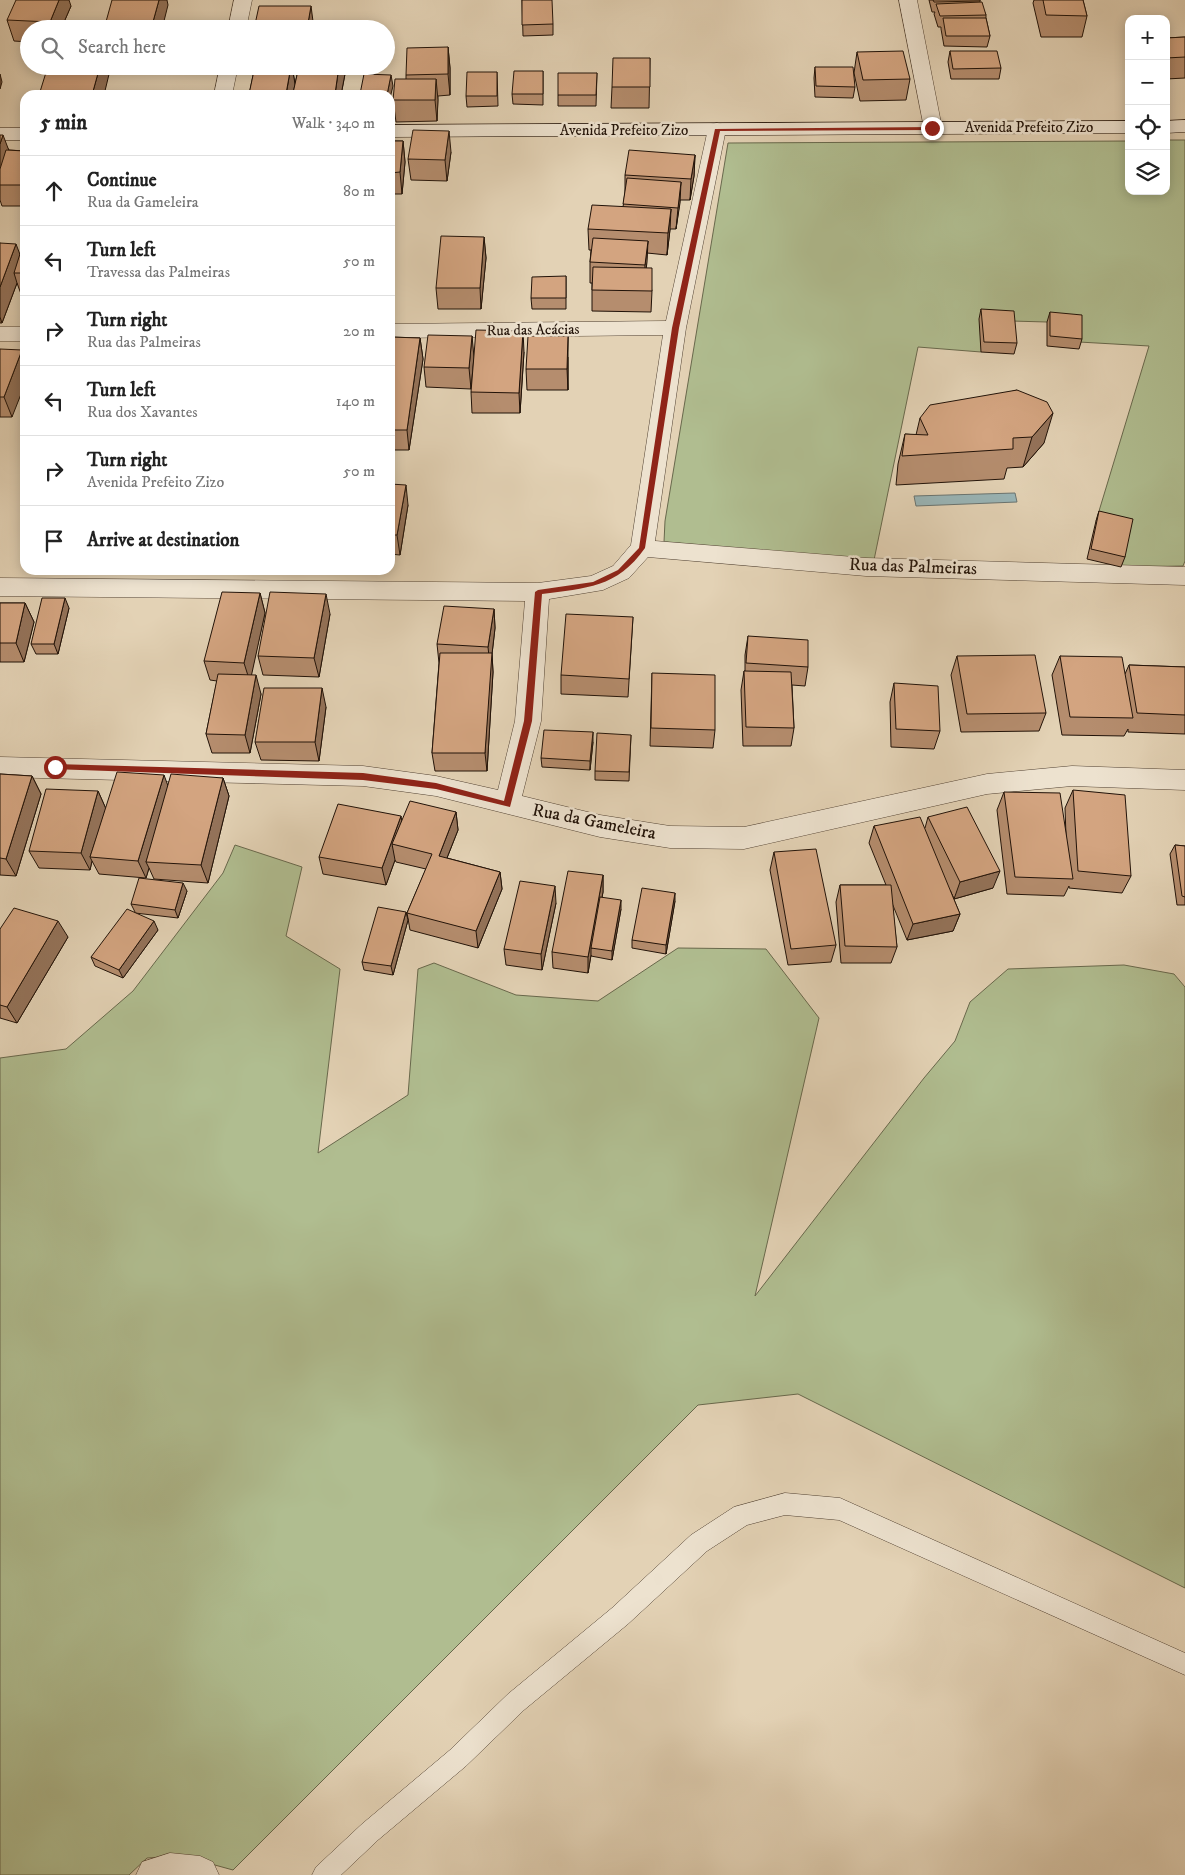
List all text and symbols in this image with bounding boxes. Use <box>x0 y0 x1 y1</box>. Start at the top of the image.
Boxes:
map controls <box>1125 15 1170 195</box>
button: + <box>1125 15 1170 60</box>
search box <box>20 20 395 75</box>
icon: search <box>38 34 66 62</box>
text: Search here <box>78 36 166 59</box>
button: − <box>1125 60 1170 105</box>
button: locate <box>1125 105 1170 150</box>
text: 5 min <box>40 110 87 136</box>
text: Walk · 340 m <box>292 113 375 133</box>
route end <box>921 117 944 140</box>
street label: Avenida Prefeito Zizo <box>965 118 1093 137</box>
street label: Avenida Prefeito Zizo <box>560 121 688 140</box>
button: layers <box>1125 150 1170 195</box>
text: Continue <box>87 169 157 192</box>
icon: ahead <box>40 177 68 205</box>
text: 80 m <box>343 181 375 201</box>
text: Rua da Gameleira <box>87 192 199 212</box>
text: Turn left <box>87 239 156 262</box>
icon: left <box>40 247 68 275</box>
text: 50 m <box>343 251 375 271</box>
text: Travessa das Palmeiras <box>87 262 230 282</box>
text: Turn right <box>87 309 167 332</box>
icon: right <box>40 317 68 345</box>
street label: Rua das Acácias <box>486 320 580 340</box>
text: 20 m <box>343 321 375 341</box>
text: Rua das Palmeiras <box>87 332 201 352</box>
text: Turn left <box>87 379 156 402</box>
icon: left <box>40 387 68 415</box>
text: 140 m <box>336 391 375 411</box>
text: Rua dos Xavantes <box>87 402 198 422</box>
text: Turn right <box>87 449 167 472</box>
icon: right <box>40 457 68 485</box>
text: 50 m <box>343 461 375 481</box>
text: Avenida Prefeito Zizo <box>87 472 224 492</box>
icon: arrive <box>40 527 68 555</box>
text: Arrive at destination <box>87 529 239 552</box>
street label: Rua das Palmeiras <box>849 554 977 580</box>
route start <box>44 756 67 779</box>
street label: Rua da Gameleira <box>530 799 658 845</box>

